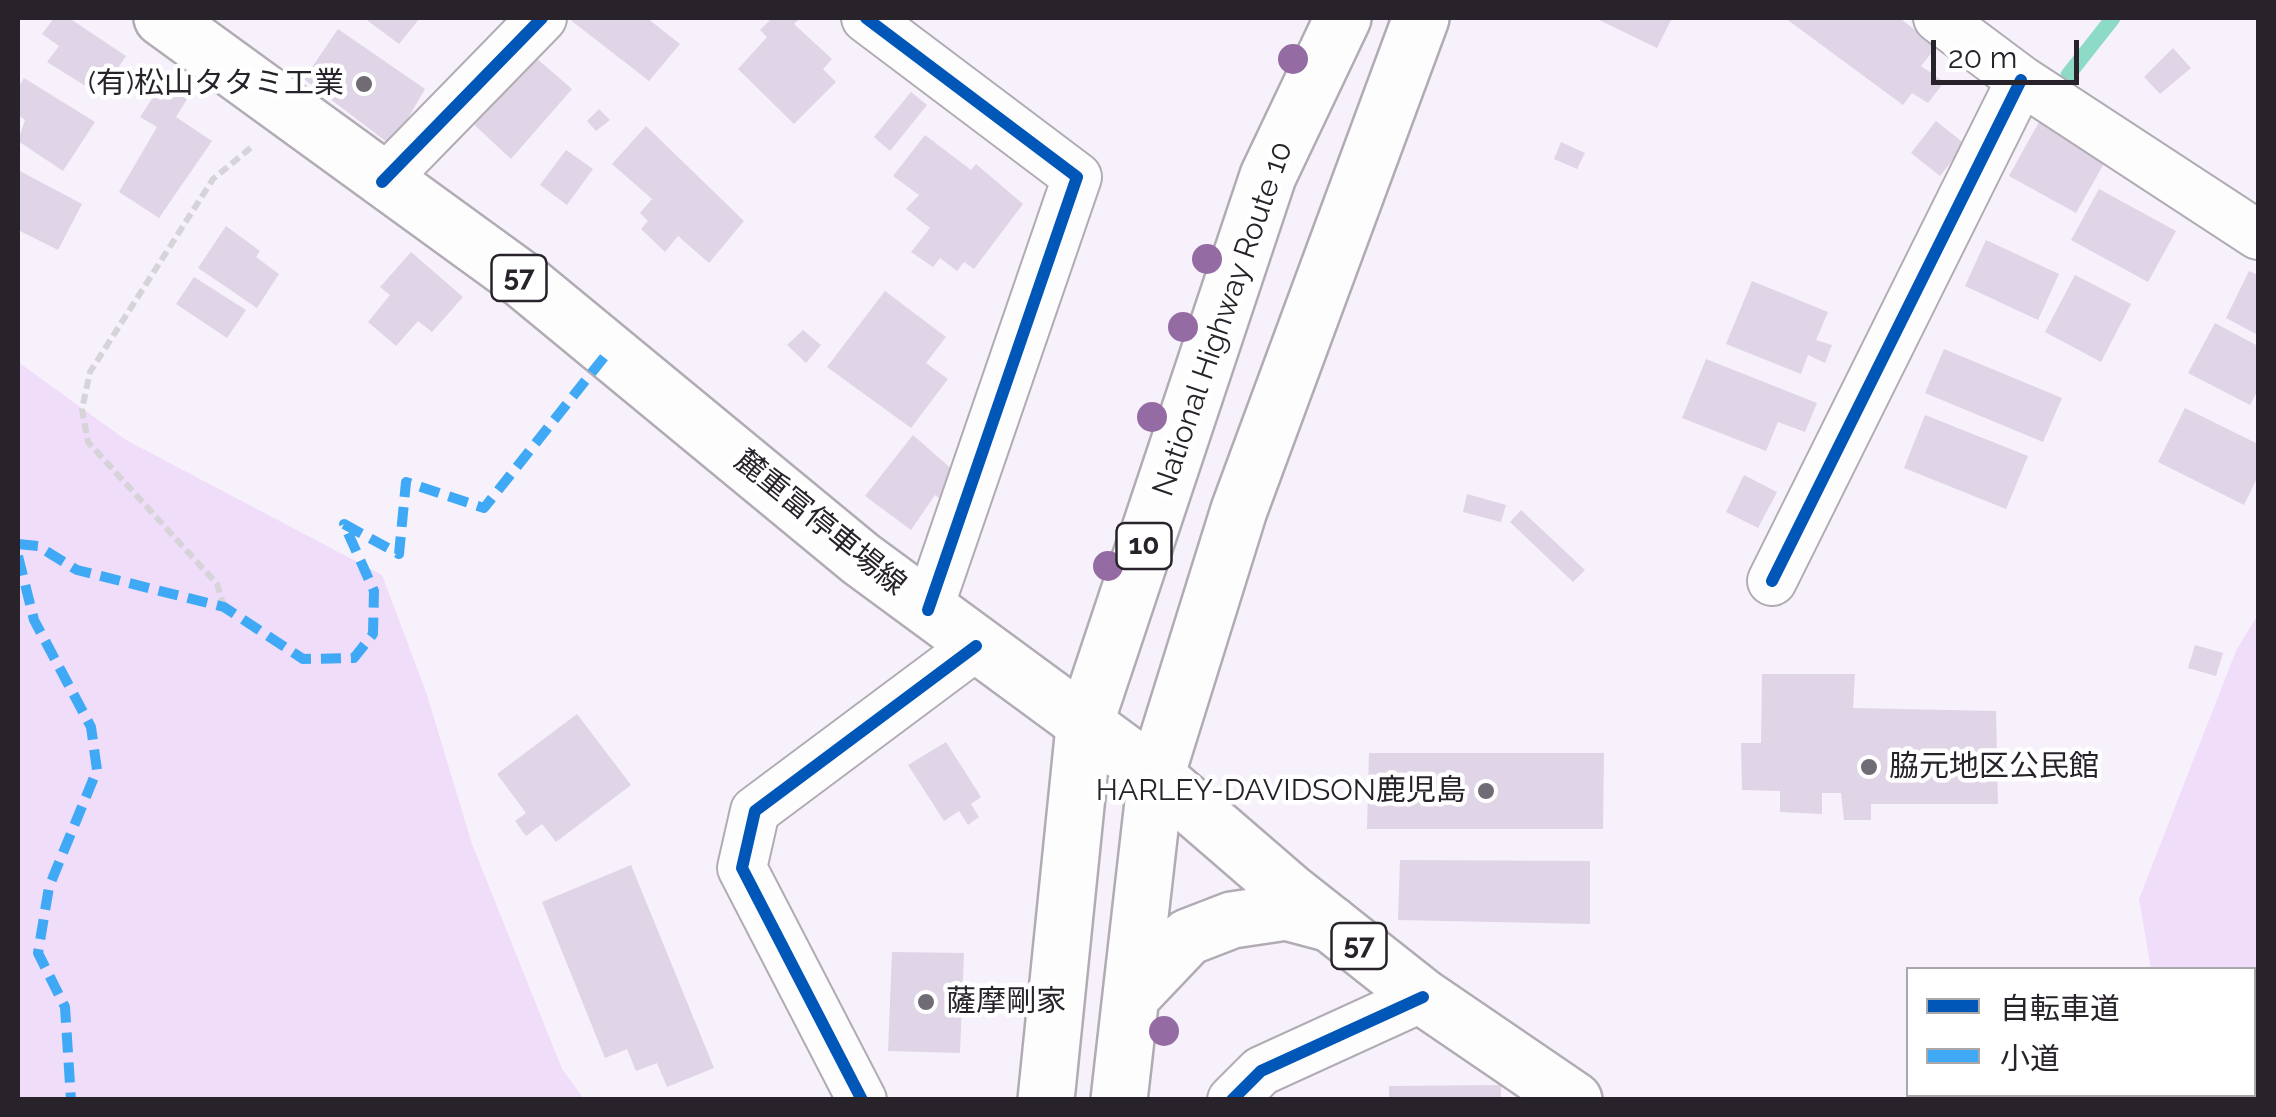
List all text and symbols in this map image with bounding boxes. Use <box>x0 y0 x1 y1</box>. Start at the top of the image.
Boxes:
scale bar <box>1936 20 2084 82</box>
text: 20 m <box>1948 40 2017 75</box>
place label: (有)松山タタミ工業 <box>88 66 344 102</box>
marker: (有)松山タタミ工業 <box>353 73 375 95</box>
street label: National Highway Route 10 <box>1145 137 1301 501</box>
road number: 57 <box>492 255 546 301</box>
street label: 麓重富停車場線 <box>727 443 913 603</box>
road number: 10 <box>1116 523 1172 569</box>
place label: 脇元地区公民館 <box>1889 749 2099 785</box>
marker: 脇元地区公民館 <box>1858 756 1880 778</box>
place label: HARLEY-DAVIDSON鹿児島 <box>1096 773 1466 809</box>
marker: HARLEY-DAVIDSON鹿児島 <box>1475 780 1497 802</box>
road number: 57 <box>1332 923 1386 969</box>
legend <box>1906 967 2256 1097</box>
place label: 薩摩剛家 <box>946 984 1066 1020</box>
marker: 薩摩剛家 <box>915 991 937 1013</box>
text: 自転車道 <box>2000 991 2120 1026</box>
text: 小道 <box>2000 1041 2060 1076</box>

